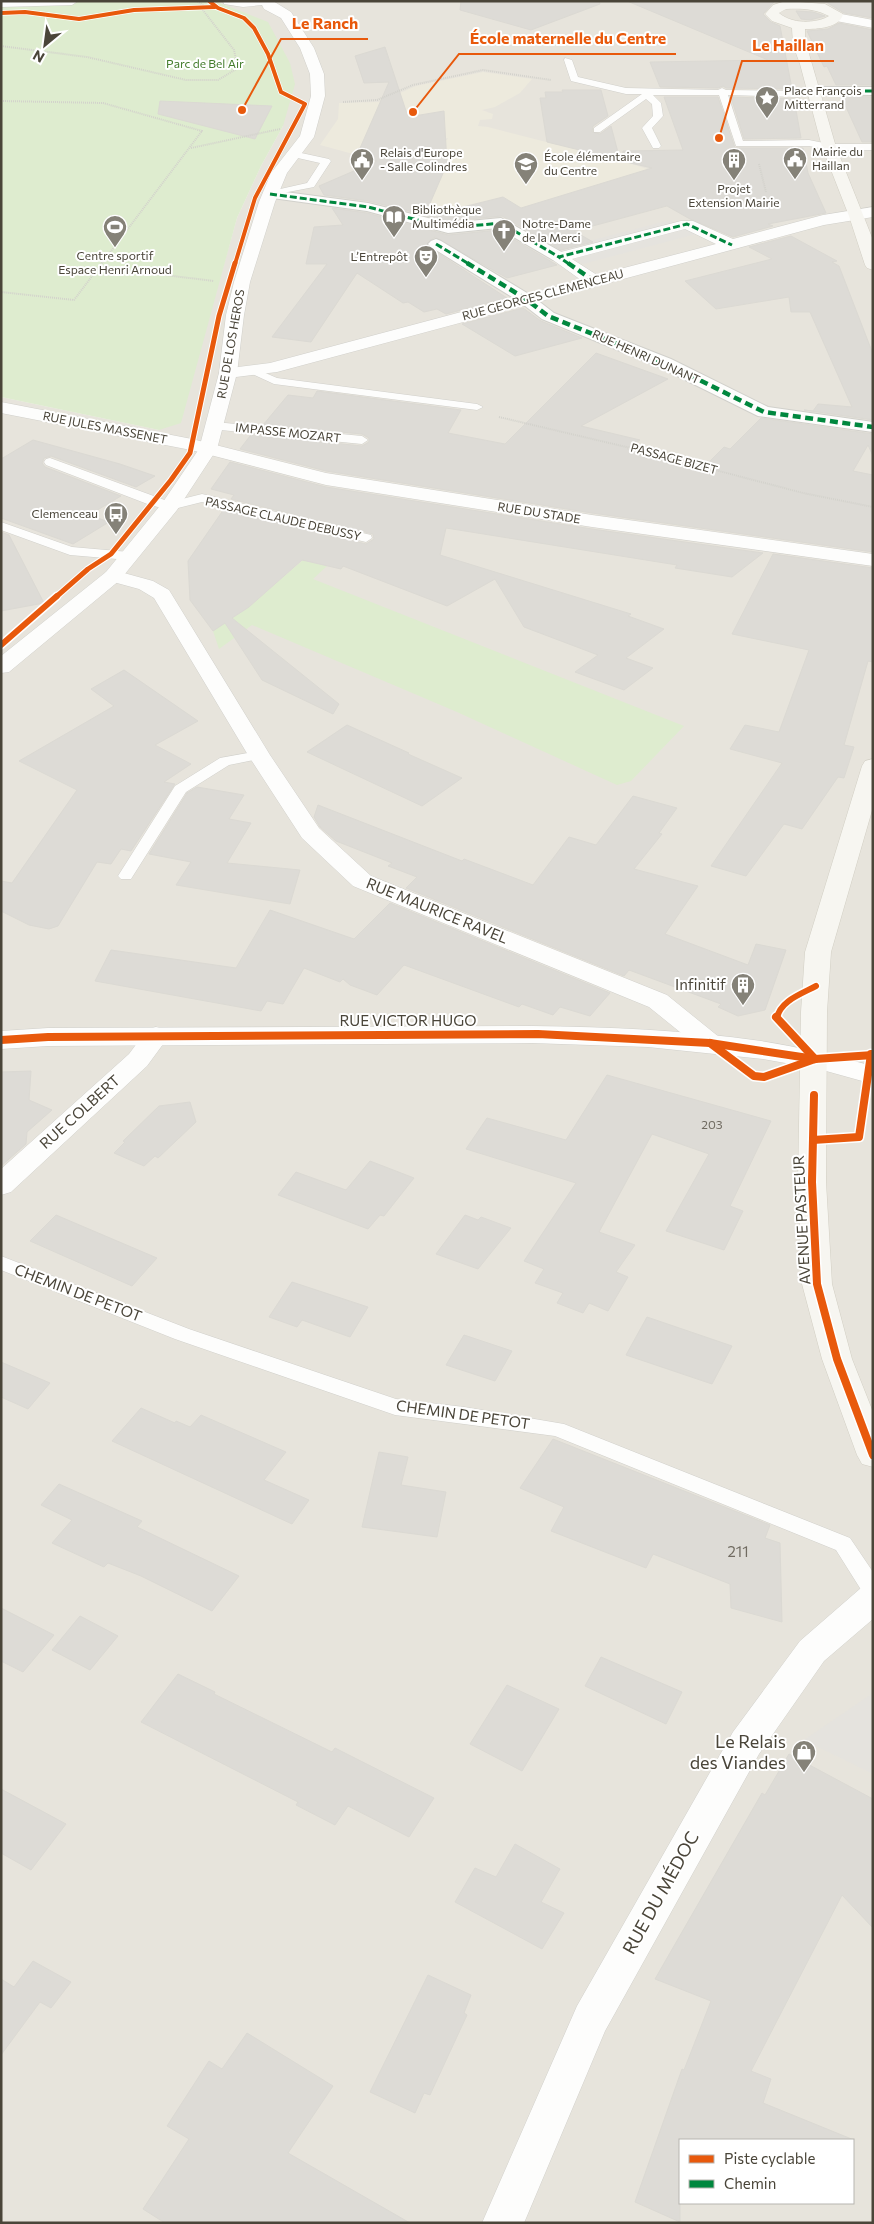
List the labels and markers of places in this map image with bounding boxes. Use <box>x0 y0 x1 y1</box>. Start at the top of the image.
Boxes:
callout: Le Ranch <box>281 8 368 39</box>
callout: École maternelle du Centre <box>459 23 676 54</box>
callout: Le Haillan <box>742 30 834 61</box>
place label: Place François Mitterrand <box>784 83 862 111</box>
place icon: Place François Mitterrand <box>754 85 780 119</box>
place label: Mairie du Haillan <box>812 144 863 172</box>
place label: Relais d'Europe - Salle Colindres <box>380 145 467 173</box>
public building icon: Mairie du Haillan <box>782 146 808 180</box>
public building icon: Relais d'Europe - Salle Colindres <box>349 147 375 181</box>
building icon: Projet Extension Mairie <box>721 147 747 181</box>
place label: École élémentaire du Centre <box>544 149 640 177</box>
school or university icon: École élémentaire du Centre <box>513 151 539 185</box>
place label: Projet Extension Mairie <box>688 181 780 209</box>
place label: Bibliothèque Multimédia <box>412 202 481 230</box>
library icon: Bibliothèque Multimédia <box>381 204 407 238</box>
sports icon: Centre sportif Espace Henri Arnoud <box>102 214 128 248</box>
place label: Notre-Dame de la Merci <box>522 216 591 244</box>
church icon: Notre-Dame de la Merci <box>491 218 517 252</box>
theatre icon: L’Entrepôt <box>413 244 439 278</box>
place label: Centre sportif Espace Henri Arnoud <box>58 248 172 276</box>
place label: L’Entrepôt <box>351 249 408 263</box>
bus stop icon: Clemenceau <box>103 501 129 535</box>
place label: Clemenceau <box>31 506 98 520</box>
building icon: Infinitif <box>730 972 756 1006</box>
place label: Infinitif <box>675 975 726 993</box>
place label: Le Relais des Viandes <box>690 1730 786 1773</box>
shop icon: Le Relais des Viandes <box>791 1739 817 1773</box>

